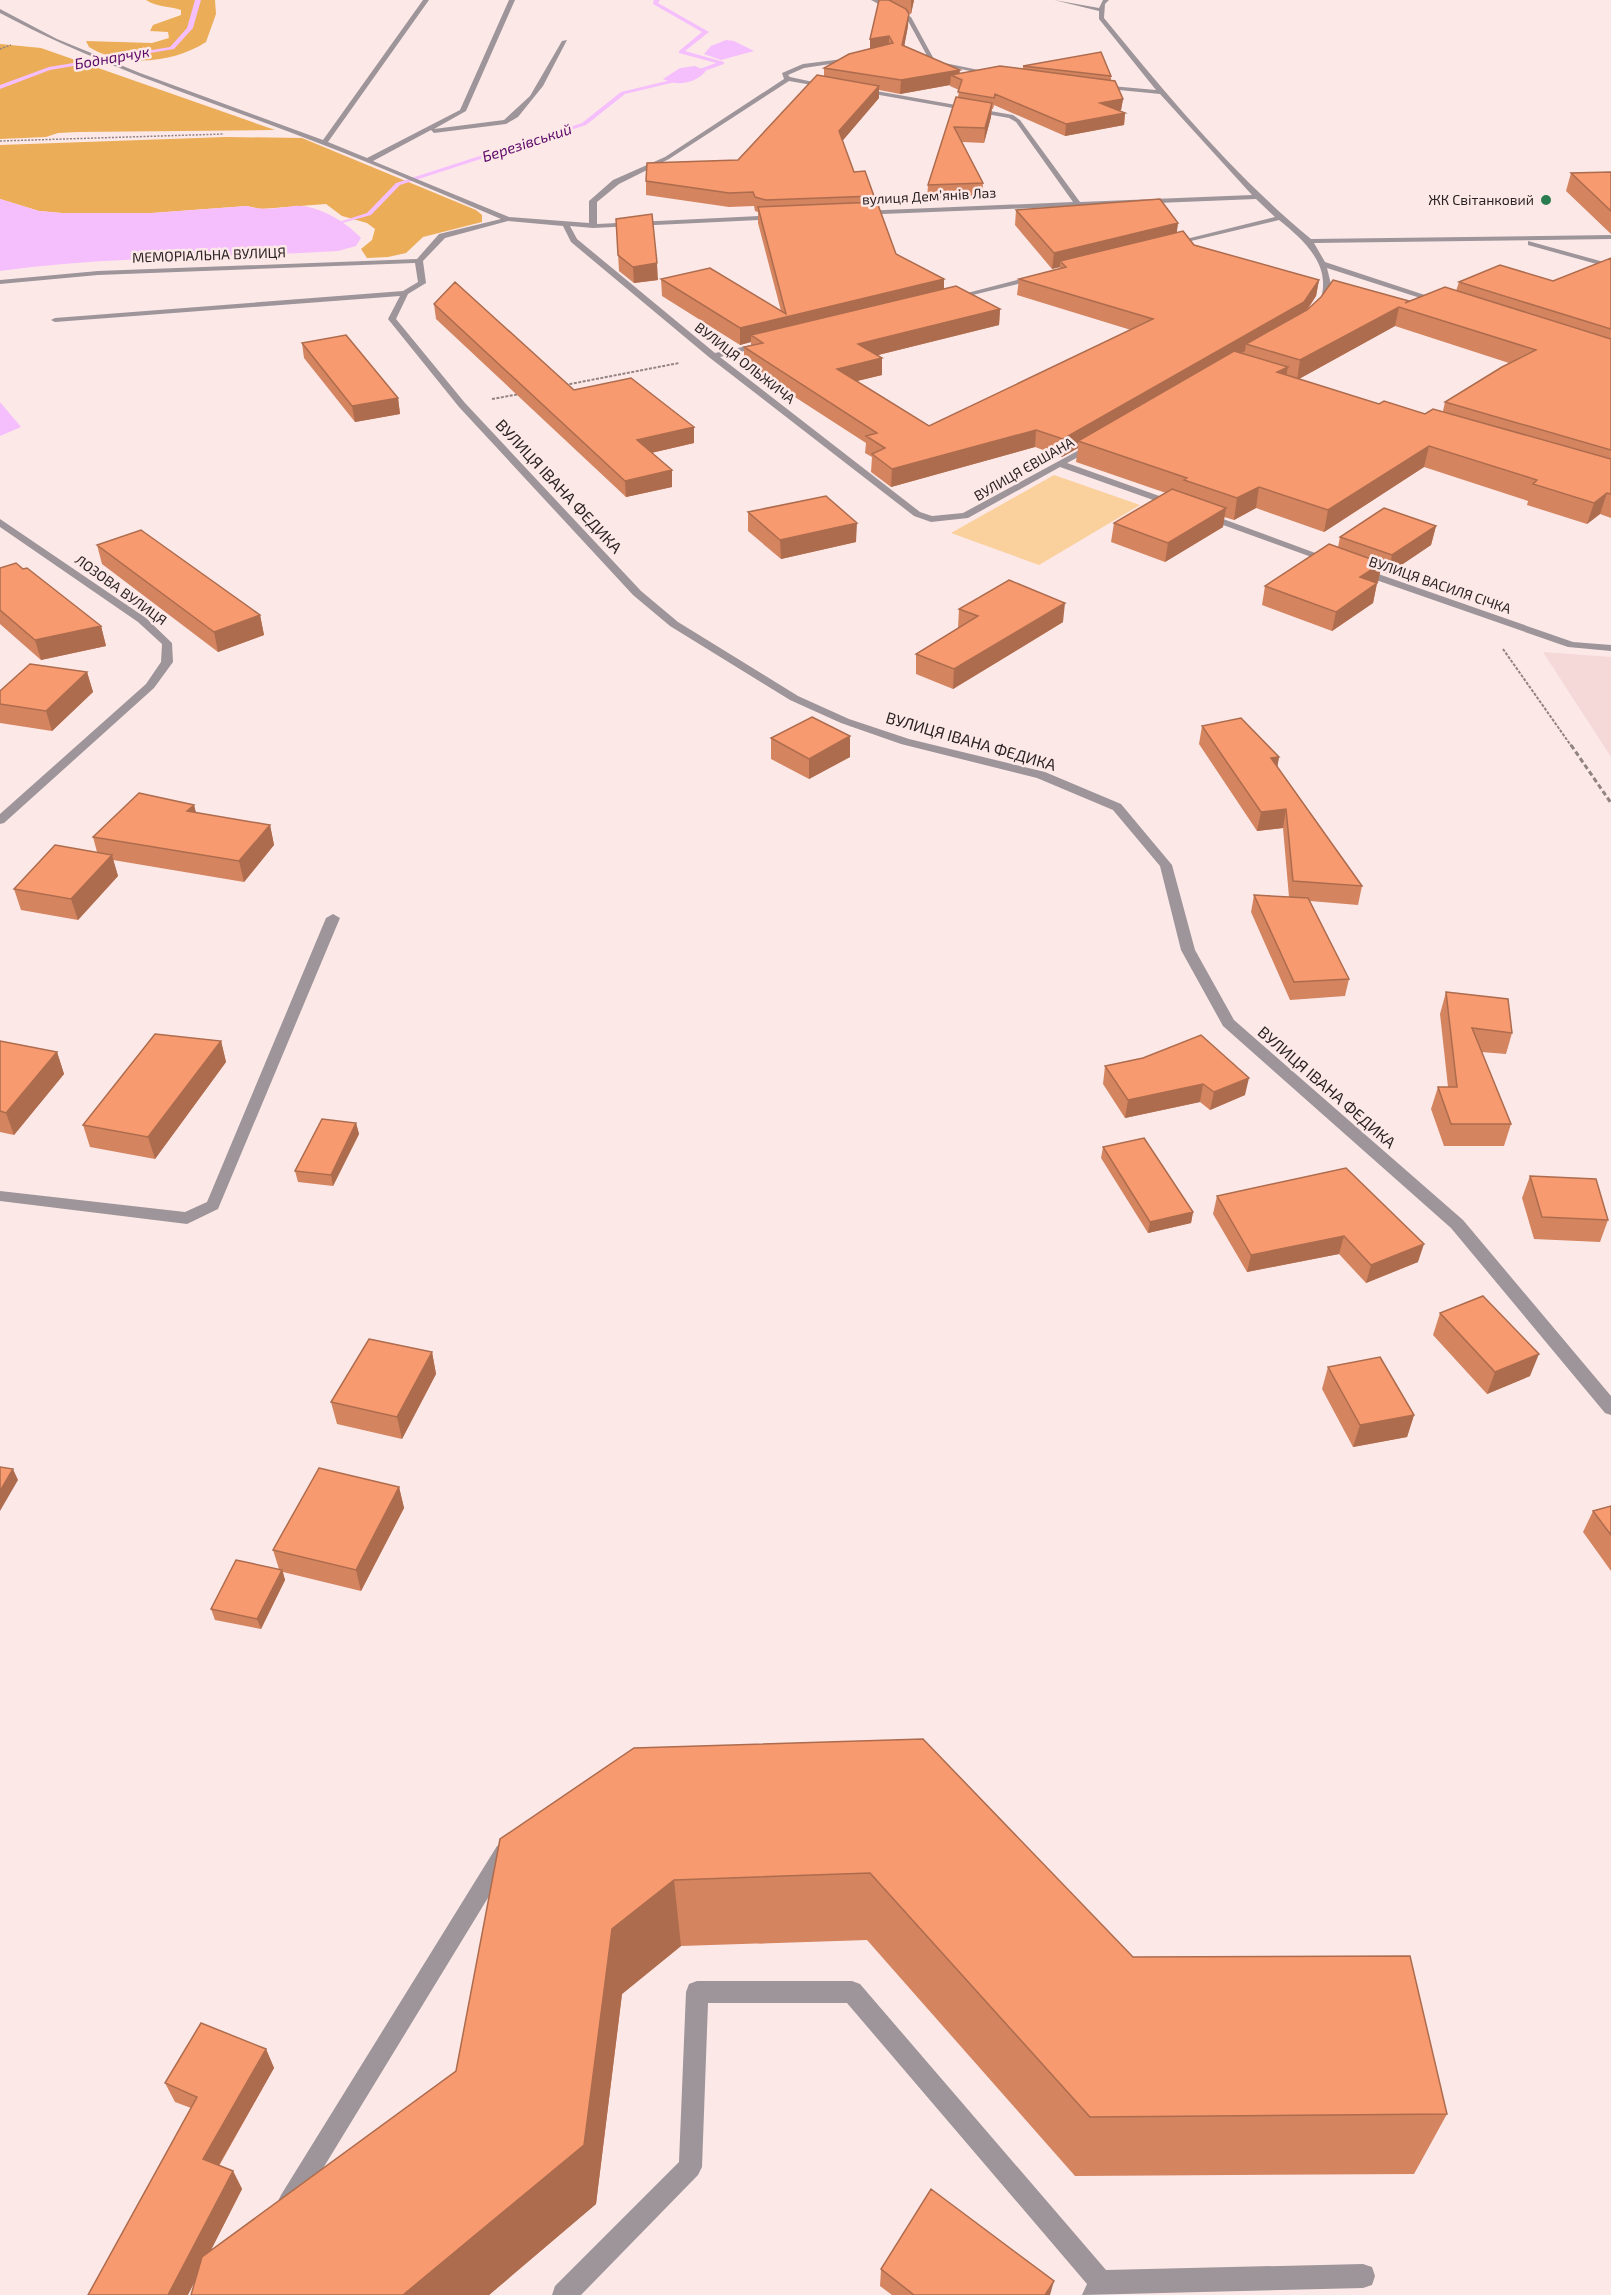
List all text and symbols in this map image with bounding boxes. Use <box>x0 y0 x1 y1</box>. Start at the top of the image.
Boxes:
water label: Боднарчук <box>73 42 151 72</box>
water label: Березівський <box>480 119 574 165</box>
street label: вулиця Демʼянів Лаз <box>861 183 997 208</box>
place label: ЖК Світанковий <box>1428 191 1534 208</box>
marker: ЖК Світанковий <box>1539 193 1553 207</box>
street label: МЕМОРІАЛЬНА ВУЛИЦЯ <box>132 243 286 266</box>
street label: ВУЛИЦЯ ОЛЬЖИЧА <box>692 318 799 407</box>
street label: ВУЛИЦЯ ІВАНА ФЕДИКА <box>492 415 626 557</box>
street label: ВУЛИЦЯ ЄВШАНА <box>971 433 1077 504</box>
street label: ЛОЗОВА ВУЛИЦЯ <box>72 551 170 628</box>
street label: ВУЛИЦЯ ВАСИЛЯ СІЧКА <box>1367 552 1514 617</box>
street label: ВУЛИЦЯ ІВАНА ФЕДИКА <box>884 707 1058 774</box>
street label: ВУЛИЦЯ ІВАНА ФЕДИКА <box>1255 1022 1400 1152</box>

